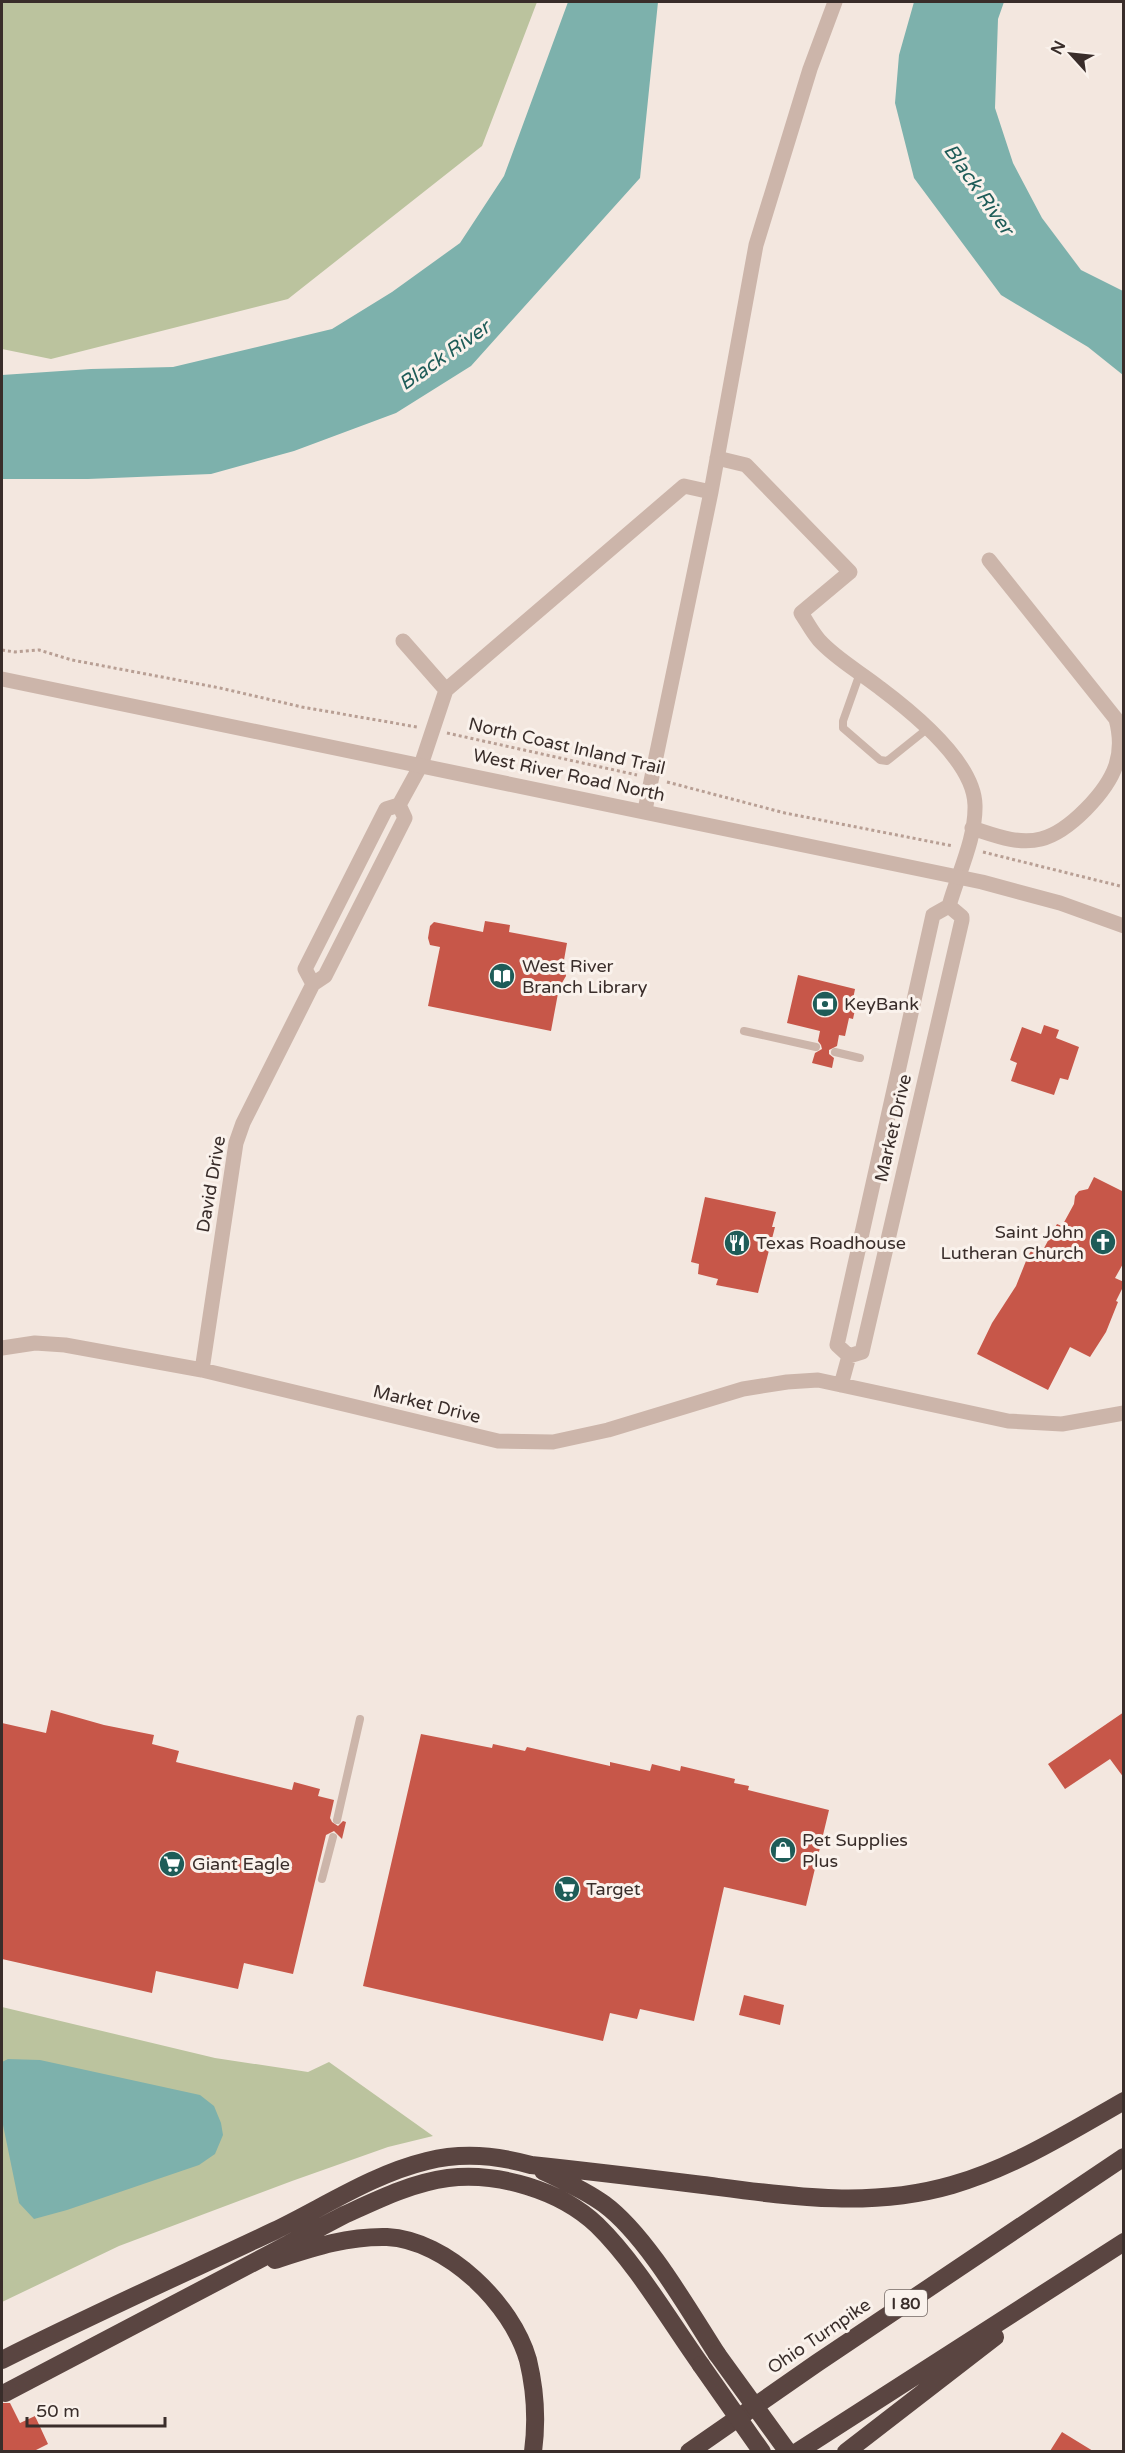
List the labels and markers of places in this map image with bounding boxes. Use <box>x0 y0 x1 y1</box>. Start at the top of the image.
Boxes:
place label: West River Branch Library <box>522 955 648 998</box>
library icon: West River Branch Library <box>487 961 517 991</box>
bank icon: KeyBank <box>810 989 840 1019</box>
place label: KeyBank <box>844 993 919 1015</box>
place label: Saint John Lutheran Church <box>940 1221 1084 1264</box>
church icon: Saint John Lutheran Church <box>1088 1227 1118 1257</box>
restaurant icon: Texas Roadhouse <box>722 1228 752 1258</box>
place label: Texas Roadhouse <box>756 1232 906 1254</box>
place label: Pet Supplies Plus <box>802 1829 908 1872</box>
shop icon: Pet Supplies Plus <box>768 1835 798 1865</box>
supermarket icon: Giant Eagle <box>157 1849 187 1879</box>
place label: Giant Eagle <box>192 1853 290 1875</box>
supermarket icon: Target <box>552 1874 582 1904</box>
place label: Target <box>586 1878 641 1900</box>

